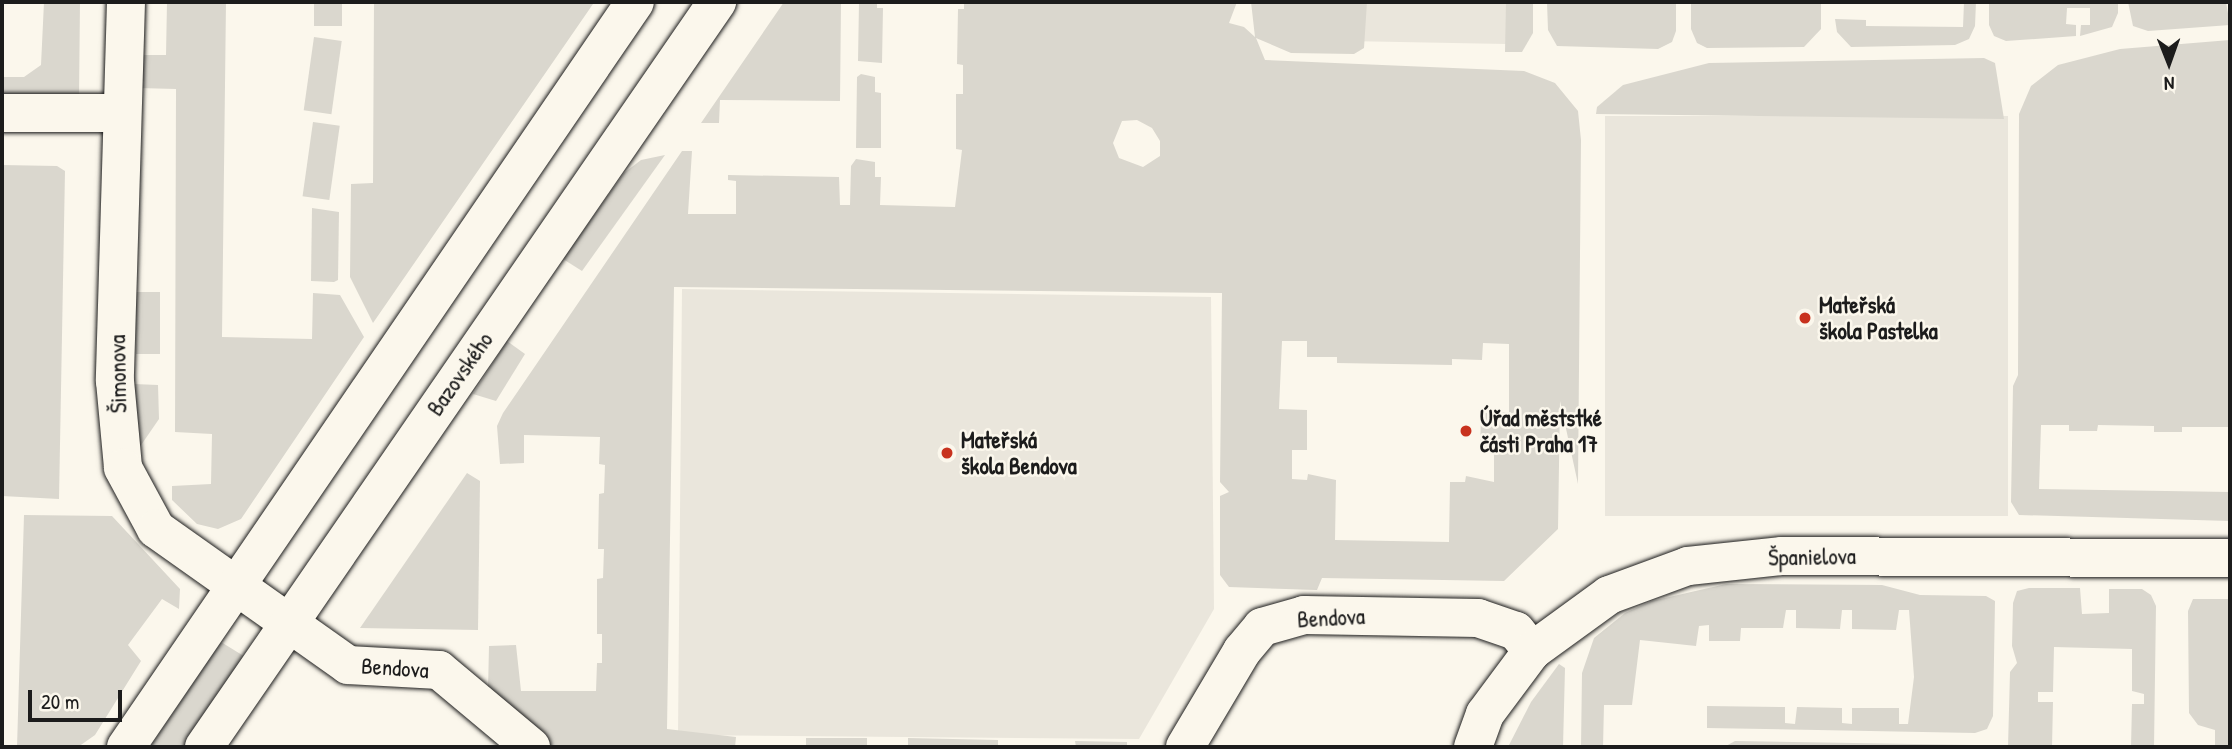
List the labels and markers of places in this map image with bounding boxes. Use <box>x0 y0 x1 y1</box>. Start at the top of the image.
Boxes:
place label: Mateřská škola Pastelka <box>1819 291 1938 345</box>
marker: Mateřská škola Pastelka <box>1797 310 1813 326</box>
place label: Úřad měststké části Praha 17 <box>1480 404 1602 458</box>
marker: Úřad měststké části Praha 17 <box>1458 423 1474 439</box>
place label: Mateřská škola Bendova <box>961 426 1077 480</box>
marker: Mateřská škola Bendova <box>939 445 955 461</box>

